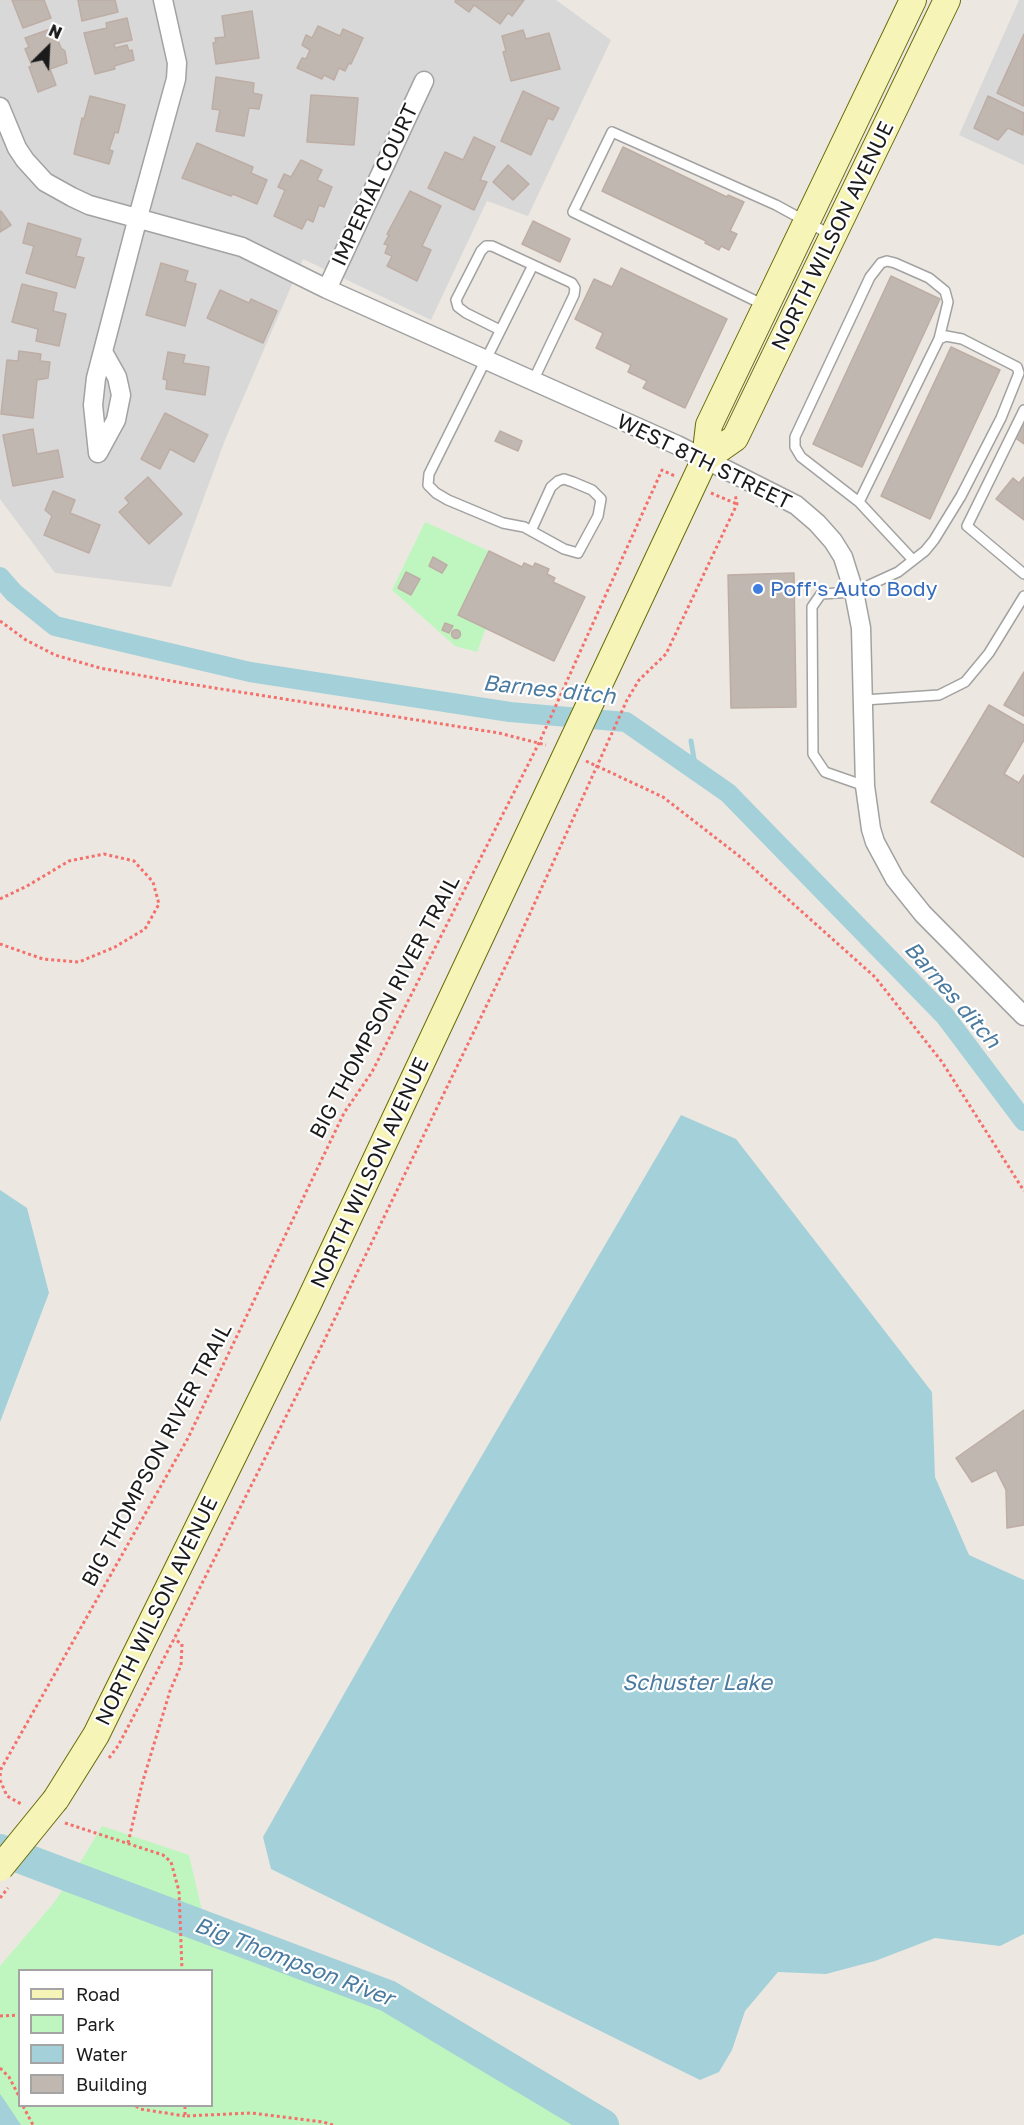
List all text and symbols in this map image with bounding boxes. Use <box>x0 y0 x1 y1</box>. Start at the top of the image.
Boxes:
north arrow <box>18 18 78 78</box>
text: N <box>46 20 65 43</box>
street label: IMPERIAL COURT <box>326 100 424 270</box>
street label: NORTH WILSON AVENUE <box>767 117 899 355</box>
street label: WEST 8TH STREET <box>613 409 795 515</box>
place label: Poff's Auto Body <box>770 576 937 602</box>
marker: Poff's Auto Body <box>751 582 765 596</box>
water label: Barnes ditch <box>482 670 616 710</box>
street label: BIG THOMPSON RIVER TRAIL <box>305 871 465 1143</box>
water label: Barnes ditch <box>898 936 1006 1054</box>
street label: NORTH WILSON AVENUE <box>305 1054 435 1292</box>
street label: BIG THOMPSON RIVER TRAIL <box>77 1319 237 1591</box>
street label: NORTH WILSON AVENUE <box>91 1492 223 1730</box>
water label: Schuster Lake <box>622 1670 772 1696</box>
water label: Big Thompson River <box>191 1912 397 2012</box>
legend <box>18 1969 213 2107</box>
text: Road <box>76 1983 120 2005</box>
text: Park <box>76 2013 115 2035</box>
text: Water <box>76 2043 127 2065</box>
text: Building <box>76 2073 147 2095</box>

